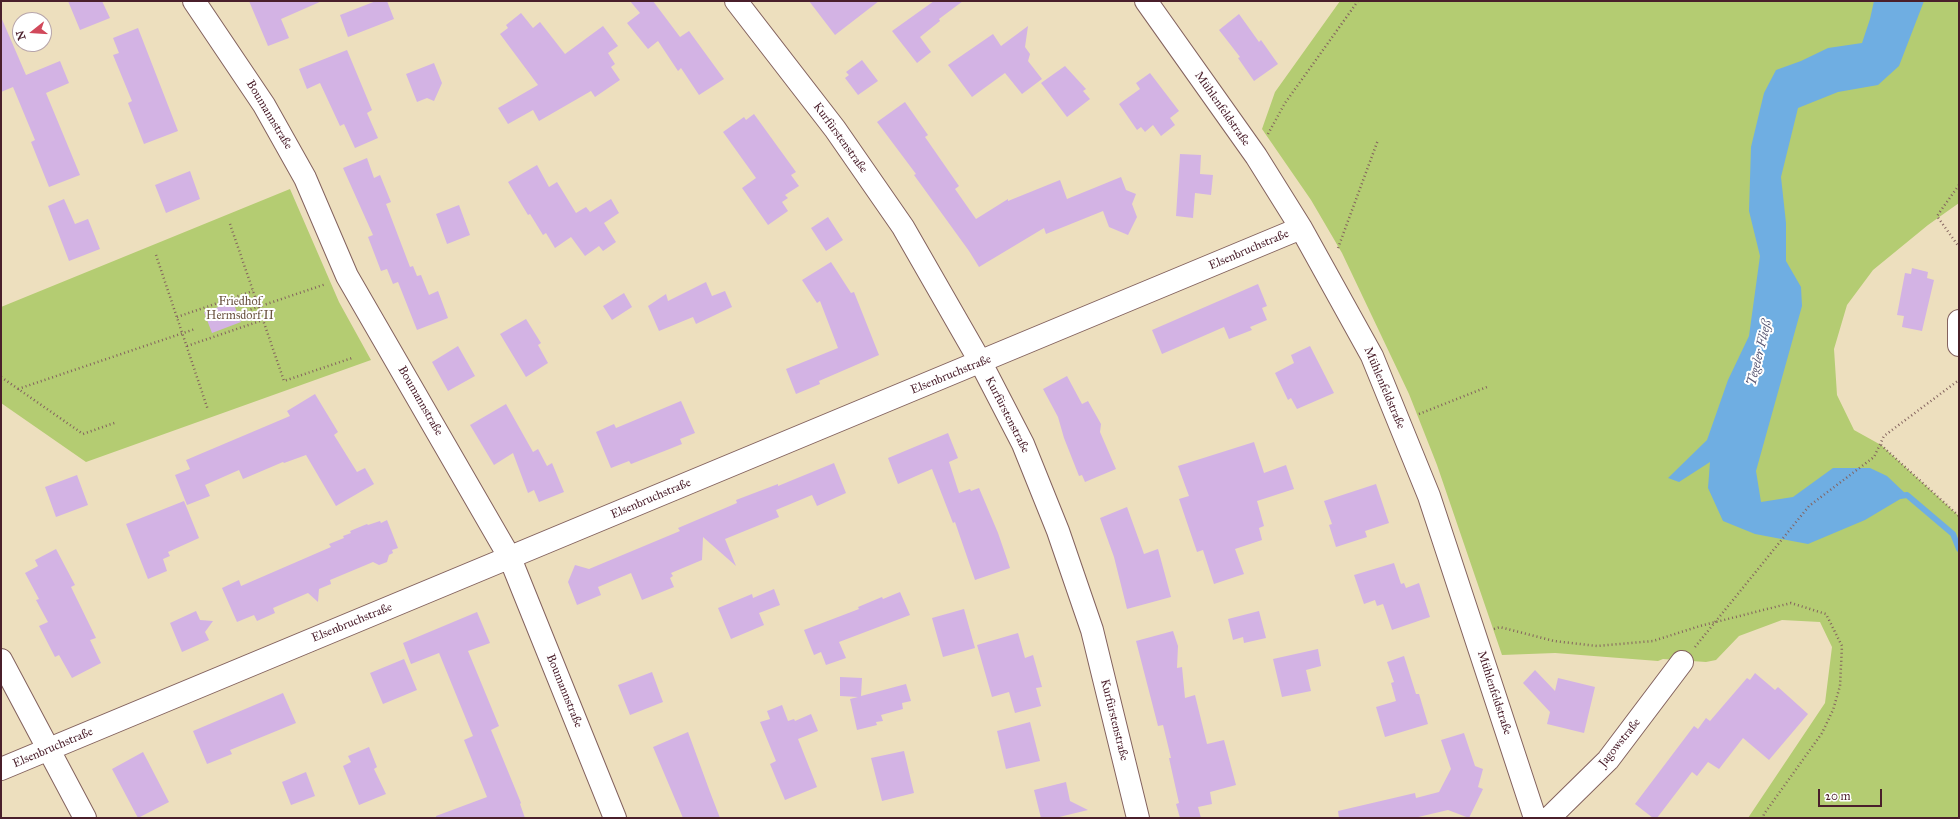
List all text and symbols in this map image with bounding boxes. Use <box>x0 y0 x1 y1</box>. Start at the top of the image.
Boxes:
north arrow <box>12 12 52 52</box>
text: N <box>13 29 29 42</box>
street label: Mühlenfeldstraße <box>1191 69 1253 149</box>
street label: Boumannstraße <box>243 78 295 152</box>
street label: Kurfürstenstraße <box>810 100 870 176</box>
street label: Elsenbruchstraße <box>1207 227 1291 273</box>
park label: Friedhof Hermsdorf II <box>206 295 274 323</box>
water label: Tegeler Fließ <box>1744 319 1776 387</box>
street label: Mühlenfeldstraße <box>1360 345 1408 431</box>
street label: Elsenbruchstraße <box>909 352 993 398</box>
street label: Boumannstraße <box>394 364 446 438</box>
street label: Kurfürstenstraße <box>982 374 1032 456</box>
street label: Elsenbruchstraße <box>609 476 693 522</box>
street label: Elsenbruchstraße <box>310 600 394 646</box>
street label: Mühlenfeldstraße <box>1474 649 1514 737</box>
street label: Boumannstraße <box>543 652 585 730</box>
street label: Kurfürstenstraße <box>1097 678 1131 762</box>
street label: Jagowstraße <box>1596 716 1644 770</box>
street label: Elsenbruchstraße <box>11 725 95 771</box>
scale bar <box>1820 781 1884 807</box>
text: 20 m <box>1825 789 1851 803</box>

